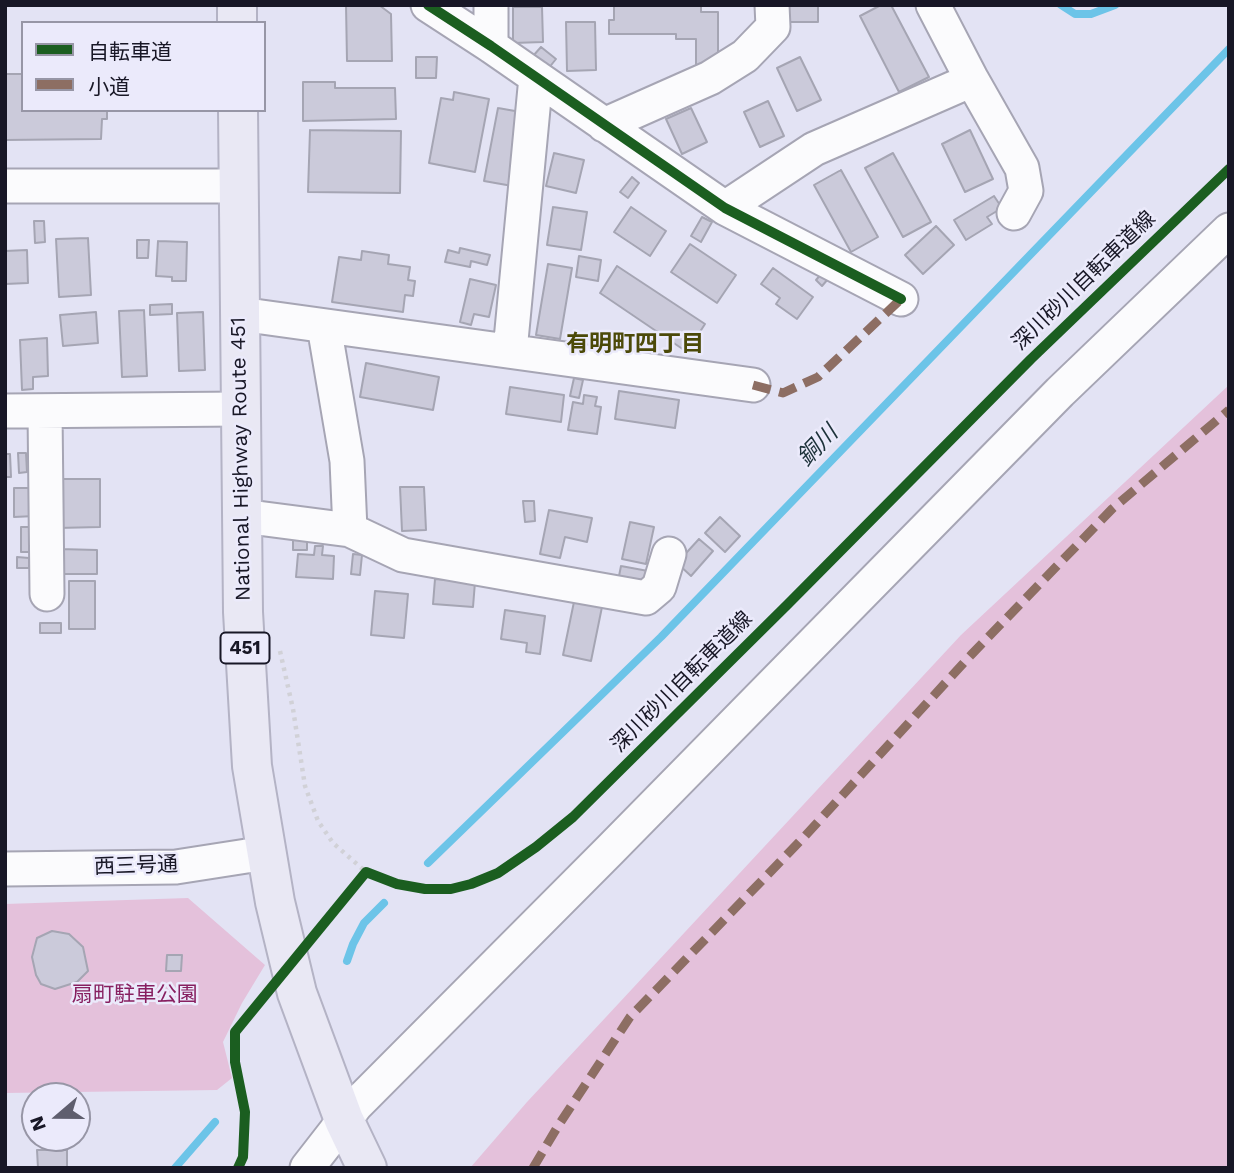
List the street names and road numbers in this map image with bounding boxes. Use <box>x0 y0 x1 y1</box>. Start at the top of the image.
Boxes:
street label: 深川砂川自転車道線 <box>1007 206 1161 356</box>
street label: National Highway Route 451 <box>226 317 256 601</box>
street label: 深川砂川自転車道線 <box>606 606 758 758</box>
road number: 451 <box>220 632 270 664</box>
street label: 西三号通 <box>94 852 178 880</box>

